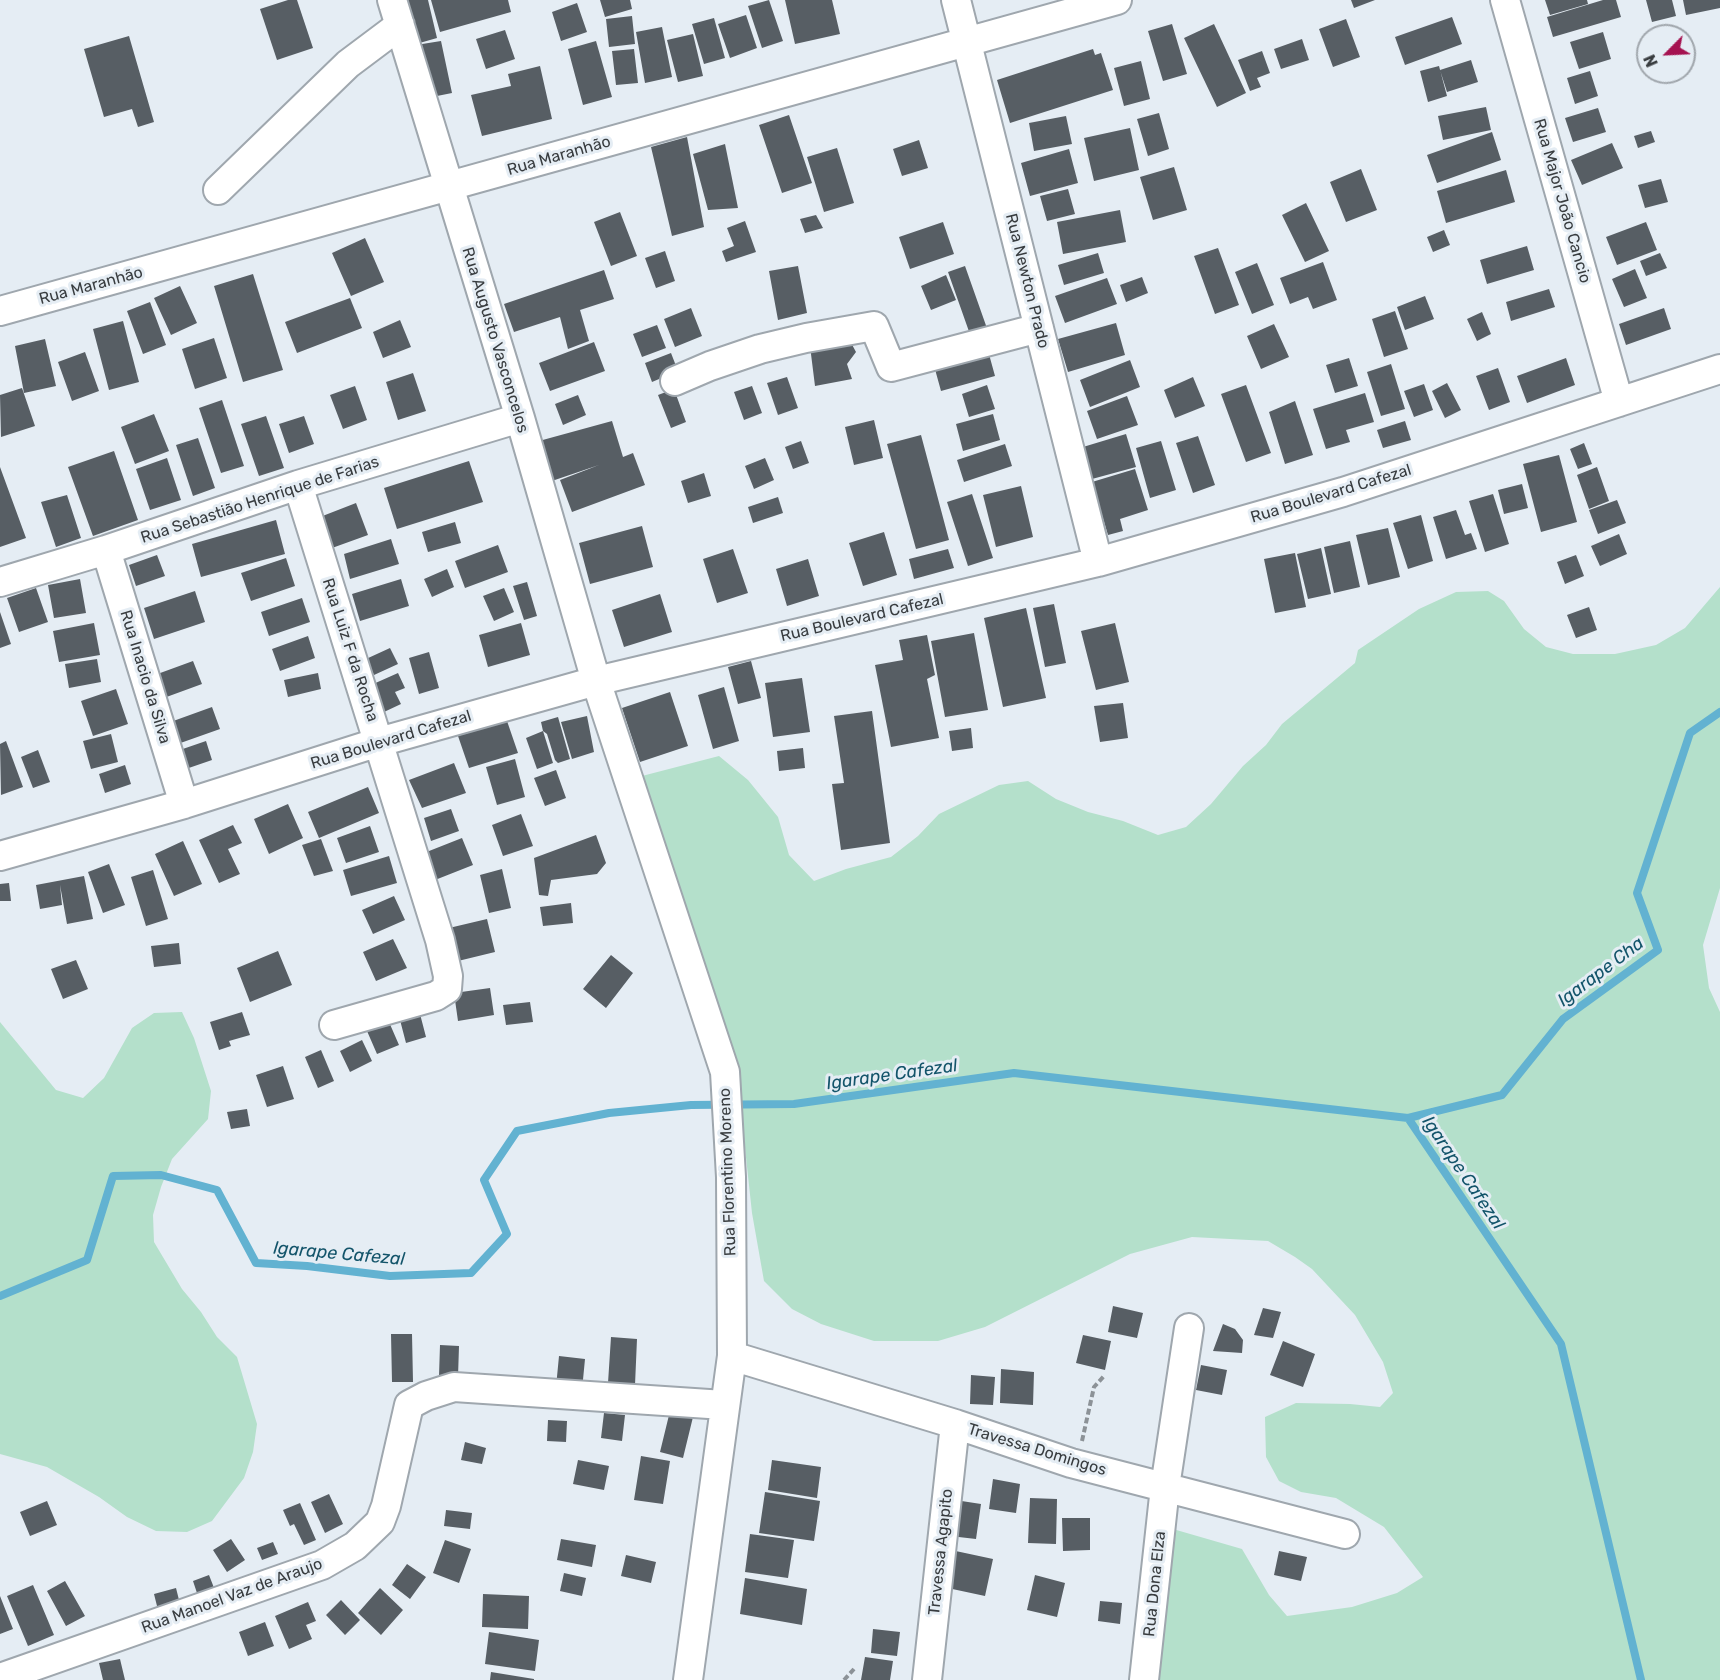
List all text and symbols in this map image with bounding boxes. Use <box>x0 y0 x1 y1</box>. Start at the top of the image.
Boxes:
north arrow <box>1636 24 1696 84</box>
text: N <box>1640 52 1662 70</box>
street label: Rua Major João Cancio <box>1529 117 1595 285</box>
street label: Rua Maranhão <box>505 132 613 180</box>
street label: Rua Newton Prado <box>1001 212 1053 350</box>
street label: Rua Augusto Vasconcelos <box>458 245 532 435</box>
street label: Rua Maranhão <box>37 263 145 309</box>
street label: Rua Sebastião Henrique de Farias <box>138 452 382 548</box>
street label: Rua Boulevard Cafezal <box>1248 460 1414 528</box>
street label: Rua Luiz F da Rocha <box>318 576 382 724</box>
street label: Rua Boulevard Cafezal <box>779 590 945 646</box>
street label: Rua Inacio da Silva <box>116 608 174 746</box>
street label: Rua Boulevard Cafezal <box>308 706 474 774</box>
water label: Igarape Cha <box>1554 933 1648 1011</box>
water label: Igarape Cafezal <box>825 1055 959 1095</box>
street label: Rua Florentino Moreno <box>715 1088 741 1256</box>
water label: Igarape Cafezal <box>1417 1112 1509 1234</box>
water label: Igarape Cafezal <box>272 1237 406 1271</box>
street label: Travessa Domingos <box>965 1420 1109 1480</box>
street label: Travessa Agapito <box>925 1488 957 1616</box>
street label: Rua Dona Elza <box>1140 1530 1170 1638</box>
street label: Rua Manoel Vaz de Araujo <box>139 1554 325 1638</box>

